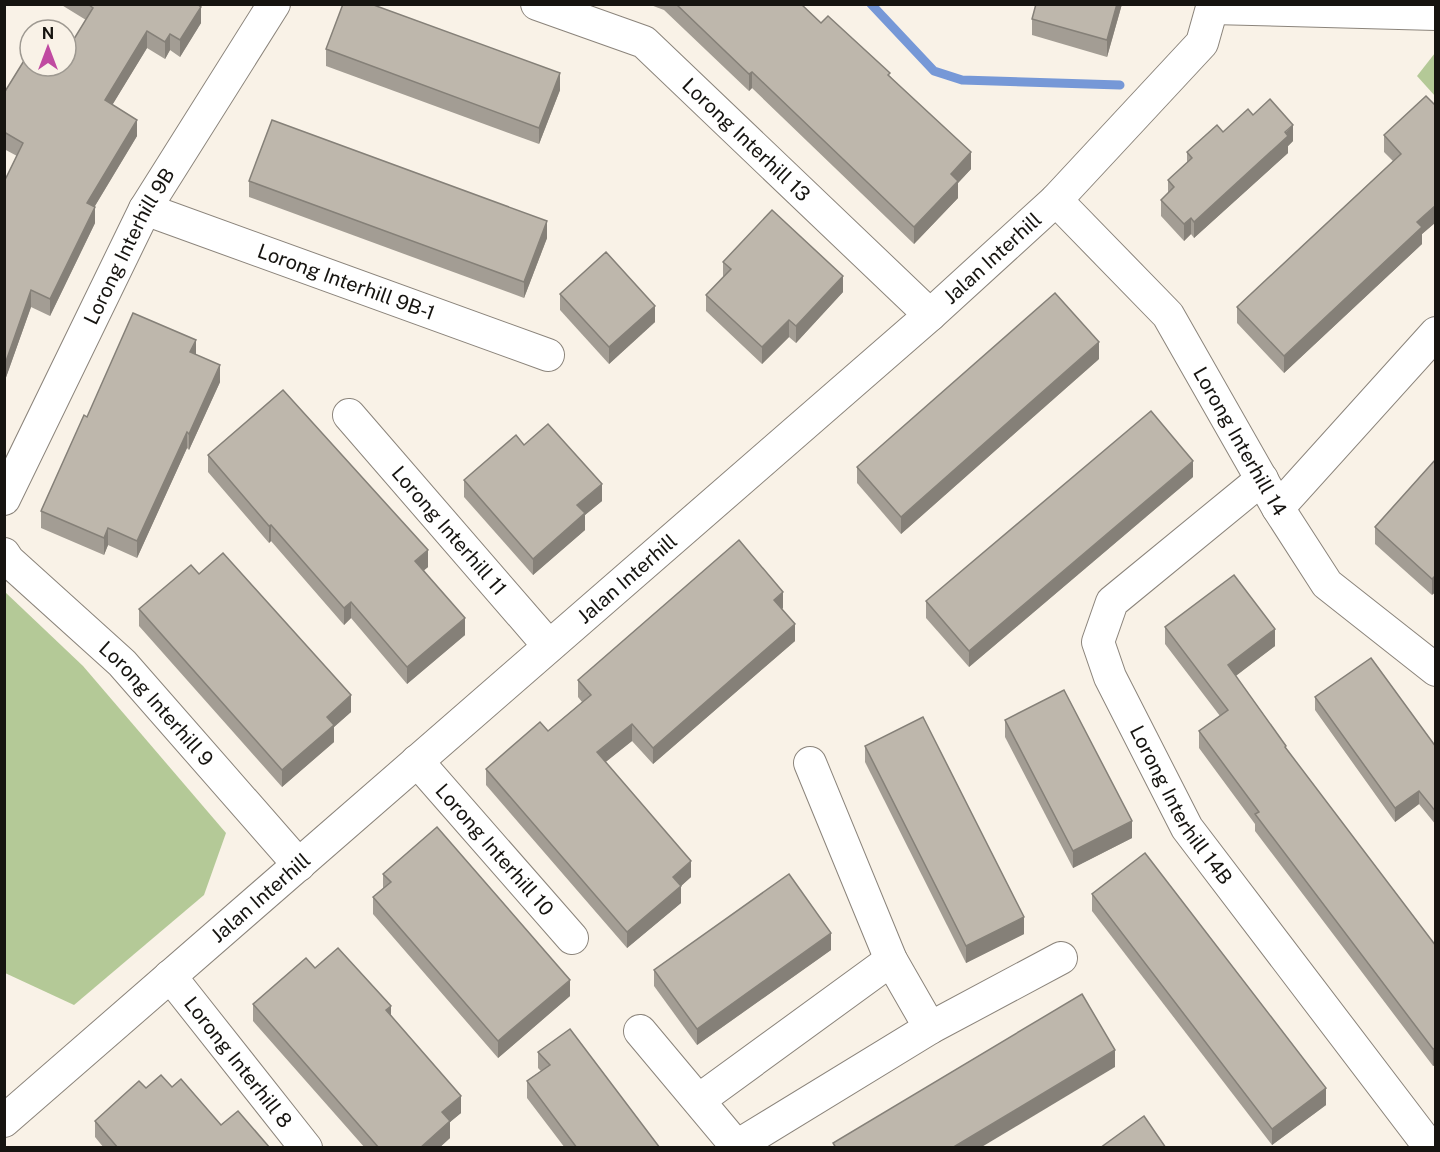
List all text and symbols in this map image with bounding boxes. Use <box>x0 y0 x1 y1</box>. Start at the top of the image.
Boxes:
north arrow <box>18 18 78 78</box>
text: N <box>42 24 54 43</box>
street label: Lorong Interhill 13 <box>677 73 815 206</box>
street label: Lorong Interhill 9B <box>79 164 180 328</box>
street label: Jalan Interhill <box>938 207 1046 309</box>
street label: Lorong Interhill 9B-1 <box>254 239 438 325</box>
street label: Lorong Interhill 14 <box>1188 363 1292 521</box>
street label: Lorong Interhill 11 <box>387 461 512 600</box>
street label: Jalan Interhill <box>572 529 682 629</box>
street label: Lorong Interhill 9 <box>94 636 219 771</box>
street label: Lorong Interhill 14B <box>1125 721 1238 889</box>
street label: Lorong Interhill 10 <box>431 779 559 921</box>
street label: Jalan Interhill <box>206 848 315 948</box>
street label: Lorong Interhill 8 <box>179 992 297 1133</box>

